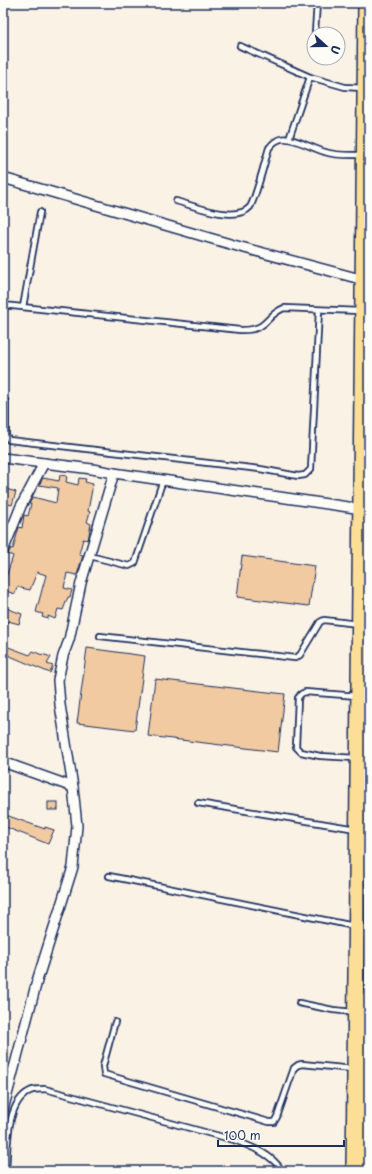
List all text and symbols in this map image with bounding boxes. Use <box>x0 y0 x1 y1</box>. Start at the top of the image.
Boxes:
north arrow <box>306 26 346 66</box>
text: U <box>326 43 345 57</box>
scale bar <box>218 1122 344 1148</box>
text: 100 m <box>224 1126 261 1144</box>

